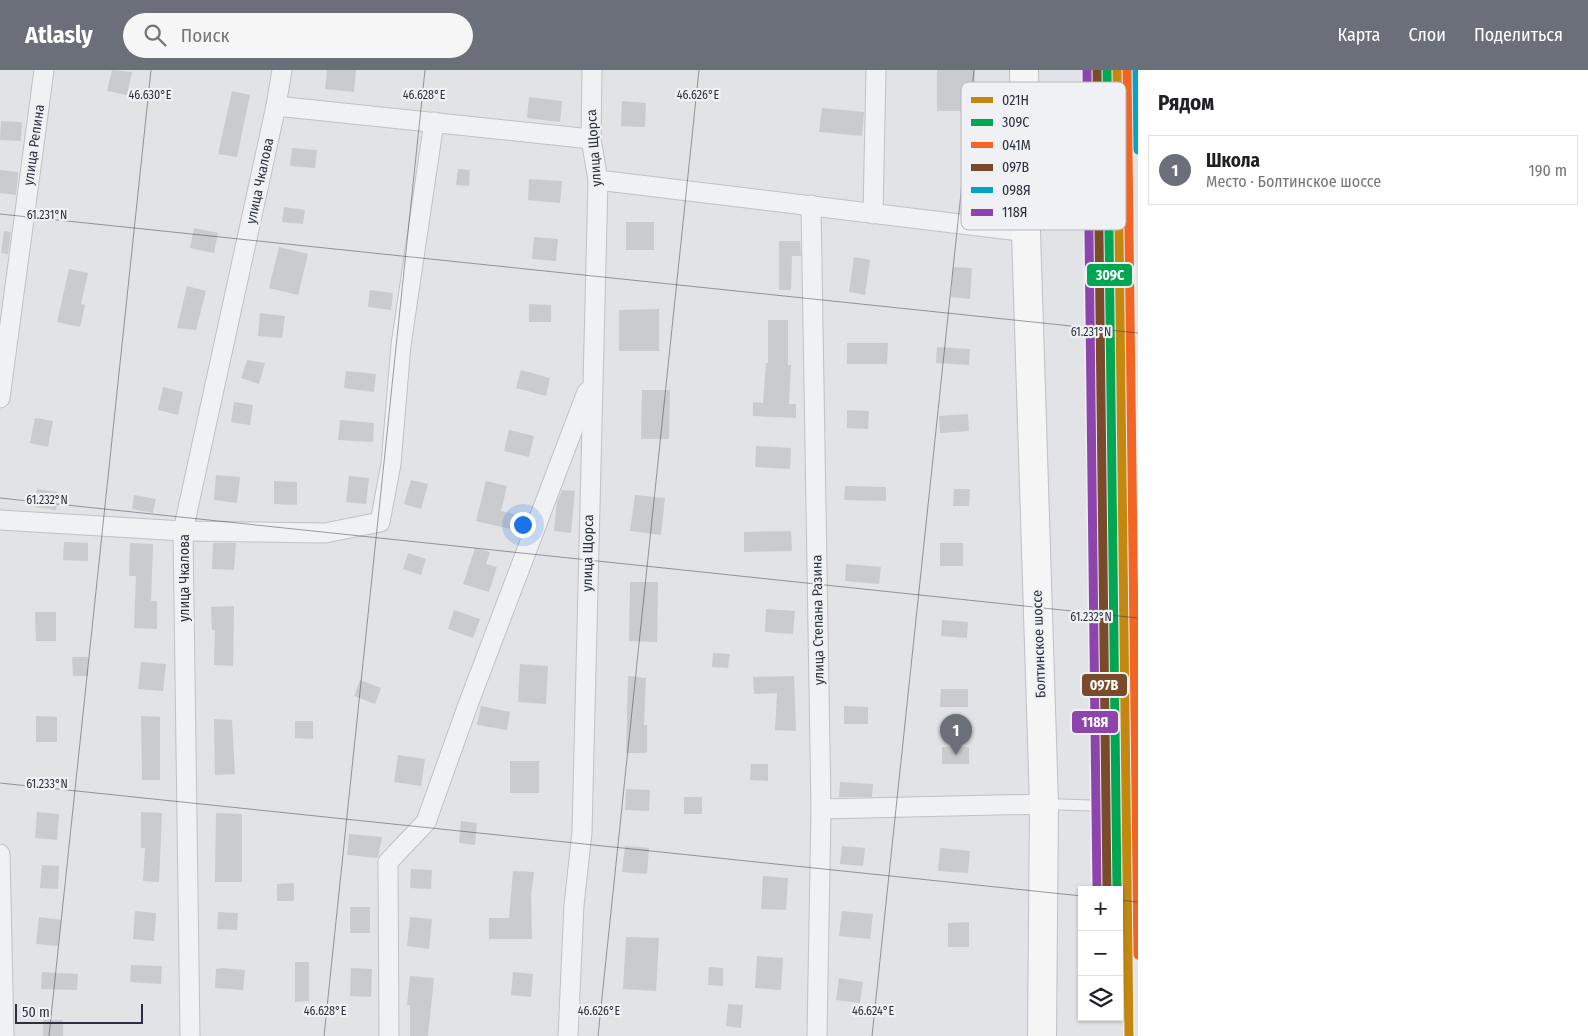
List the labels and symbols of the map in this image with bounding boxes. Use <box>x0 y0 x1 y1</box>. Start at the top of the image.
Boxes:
legend <box>961 82 1126 230</box>
text: 46.630°E <box>129 88 172 102</box>
text: 46.628°E <box>403 88 446 102</box>
text: 46.626°E <box>677 88 720 102</box>
text: 021Н <box>1002 92 1029 109</box>
street label: улица Репина <box>20 103 48 187</box>
street label: улица Щорса <box>583 109 605 187</box>
text: 309С <box>1002 114 1029 131</box>
street label: улица Чкалова <box>243 136 277 226</box>
text: 041М <box>1002 137 1031 154</box>
text: 097В <box>1002 159 1029 176</box>
text: 098Я <box>1002 182 1031 199</box>
text: 118Я <box>1002 204 1027 221</box>
text: 61.231°N <box>27 208 67 222</box>
line badge: 309С <box>1086 263 1133 287</box>
text: 309С <box>1095 267 1125 284</box>
text: 61.231°N <box>1071 325 1111 339</box>
text: 61.232°N <box>26 493 68 507</box>
your location <box>510 512 536 538</box>
street label: улица Щорса <box>579 514 597 592</box>
street label: улица Чкалова <box>176 534 193 622</box>
street label: улица Степана Разина <box>808 555 828 685</box>
street label: Болтинское шоссе <box>1029 590 1049 698</box>
text: 61.232°N <box>1070 610 1112 624</box>
line badge: 097В <box>1081 673 1128 697</box>
text: 097В <box>1090 677 1118 694</box>
line badge: 118Я <box>1071 710 1119 734</box>
pin: 1 <box>940 714 972 755</box>
text: 118Я <box>1082 714 1109 731</box>
text: 61.233°N <box>26 777 68 791</box>
scale bar <box>15 1001 142 1024</box>
text: 46.628°E <box>304 1004 347 1018</box>
text: 46.626°E <box>578 1004 621 1018</box>
text: 46.624°E <box>852 1004 894 1018</box>

